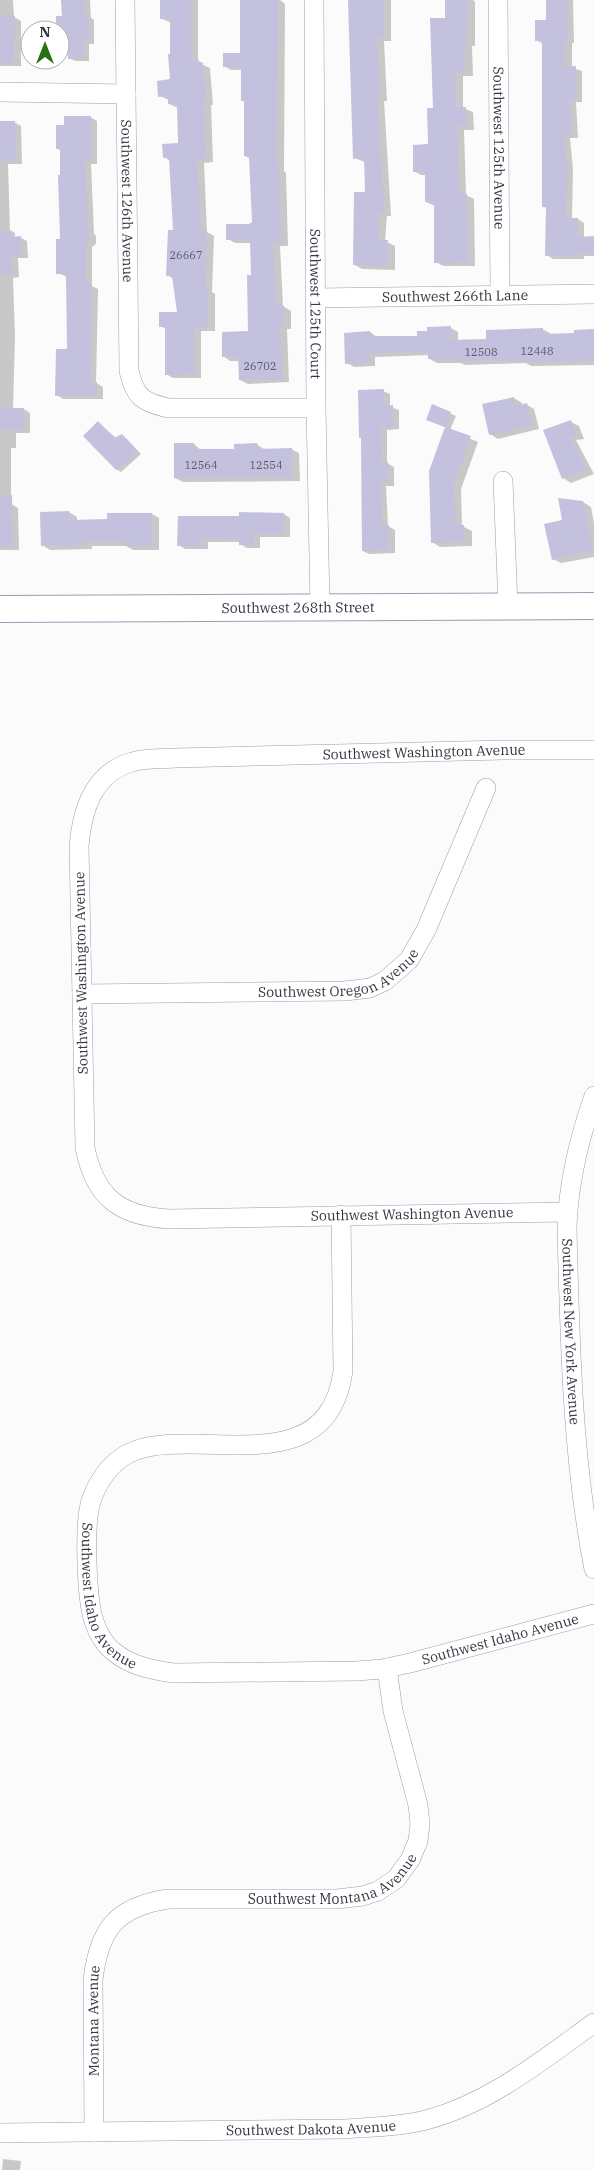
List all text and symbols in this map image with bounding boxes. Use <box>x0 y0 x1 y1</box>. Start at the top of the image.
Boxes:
north arrow <box>20 20 70 70</box>
text: N <box>39 23 51 41</box>
street label: Southwest 125th Avenue <box>489 66 509 230</box>
street label: Southwest 126th Avenue <box>117 119 137 283</box>
street label: Southwest 125th Court <box>306 229 325 379</box>
house number: 26667 <box>170 248 203 262</box>
street label: Southwest 266th Lane <box>382 286 528 306</box>
house number: 12448 <box>521 344 554 358</box>
house number: 12508 <box>465 345 498 359</box>
house number: 26702 <box>244 359 277 373</box>
house number: 12564 <box>185 458 218 472</box>
house number: 12554 <box>250 458 283 472</box>
street label: Southwest 268th Street <box>221 598 375 617</box>
street label: Southwest Washington Avenue <box>322 741 525 763</box>
street label: Southwest Washington Avenue <box>70 872 92 1074</box>
street label: Southwest Oregon Avenue <box>258 946 423 1001</box>
street label: Southwest Washington Avenue <box>311 1203 513 1225</box>
street label: Southwest New York Avenue <box>558 1238 584 1426</box>
street label: Southwest Idaho Avenue <box>78 1522 139 1673</box>
street label: Southwest Idaho Avenue <box>420 1609 581 1669</box>
street label: Southwest Montana Avenue <box>248 1851 421 1908</box>
street label: Montana Avenue <box>84 1964 104 2076</box>
street label: Southwest Dakota Avenue <box>226 2116 397 2139</box>

